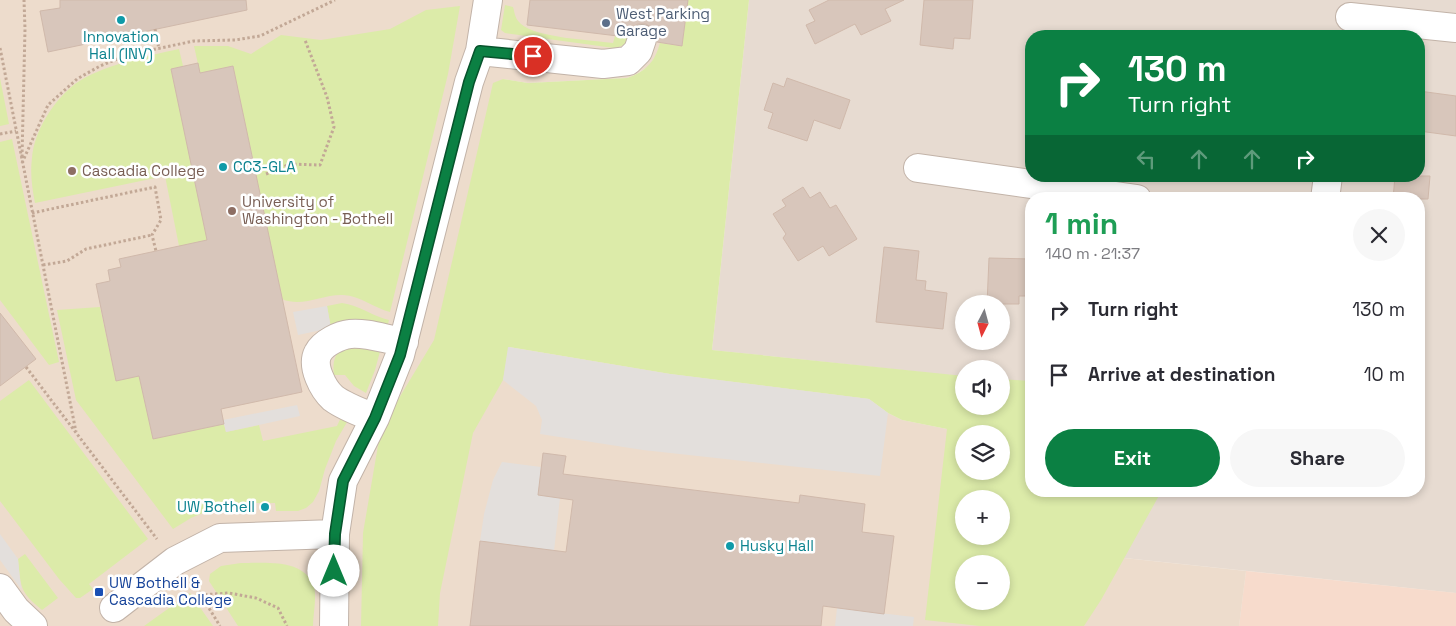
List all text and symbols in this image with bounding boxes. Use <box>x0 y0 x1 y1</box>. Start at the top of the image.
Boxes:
place label: West Parking Garage <box>616 4 710 40</box>
marker: Innovation Hall (INV) <box>115 14 127 26</box>
marker: West Parking Garage <box>600 17 612 29</box>
place label: Innovation Hall (INV) <box>83 27 159 64</box>
pin <box>512 35 554 77</box>
icon: arrive <box>519 42 547 70</box>
text: 130 m <box>1128 47 1227 91</box>
icon: right <box>1045 50 1110 115</box>
text: Turn right <box>1128 90 1231 118</box>
icon: left <box>1132 145 1160 173</box>
icon: ahead <box>1185 145 1213 173</box>
icon: ahead <box>1238 145 1266 173</box>
icon: right <box>1291 145 1319 173</box>
place label: CC3-GLA <box>233 157 296 176</box>
place label: Cascadia College <box>82 161 205 180</box>
marker: CC3-GLA <box>217 161 229 173</box>
marker: Cascadia College <box>66 165 78 177</box>
place label: University of Washington - Bothell <box>242 192 393 228</box>
text: 1 min <box>1045 204 1118 243</box>
marker: University of Washington - Bothell <box>226 205 238 217</box>
button: close <box>1353 209 1405 261</box>
text: 140 m · 21:37 <box>1045 243 1140 264</box>
north arrow <box>955 295 1010 350</box>
map controls <box>955 295 1010 610</box>
icon: right <box>1045 296 1073 324</box>
text: Turn right <box>1088 297 1178 322</box>
text: 130 m <box>1352 297 1405 322</box>
button: sound <box>955 360 1010 415</box>
icon: arrive <box>1045 361 1073 389</box>
text: Arrive at destination <box>1088 362 1276 387</box>
text: 10 m <box>1364 362 1405 387</box>
button: layers <box>955 425 1010 480</box>
button: Exit <box>1045 429 1220 487</box>
button: Share <box>1230 429 1405 487</box>
button: + <box>955 490 1010 545</box>
place label: UW Bothell <box>177 497 255 516</box>
marker: UW Bothell <box>259 501 271 513</box>
place label: Husky Hall <box>740 536 814 555</box>
marker: Husky Hall <box>724 540 736 552</box>
position arrow <box>307 544 359 596</box>
button: − <box>955 555 1010 610</box>
place label: UW Bothell & Cascadia College <box>109 573 232 609</box>
marker: UW Bothell & Cascadia College <box>93 586 105 598</box>

